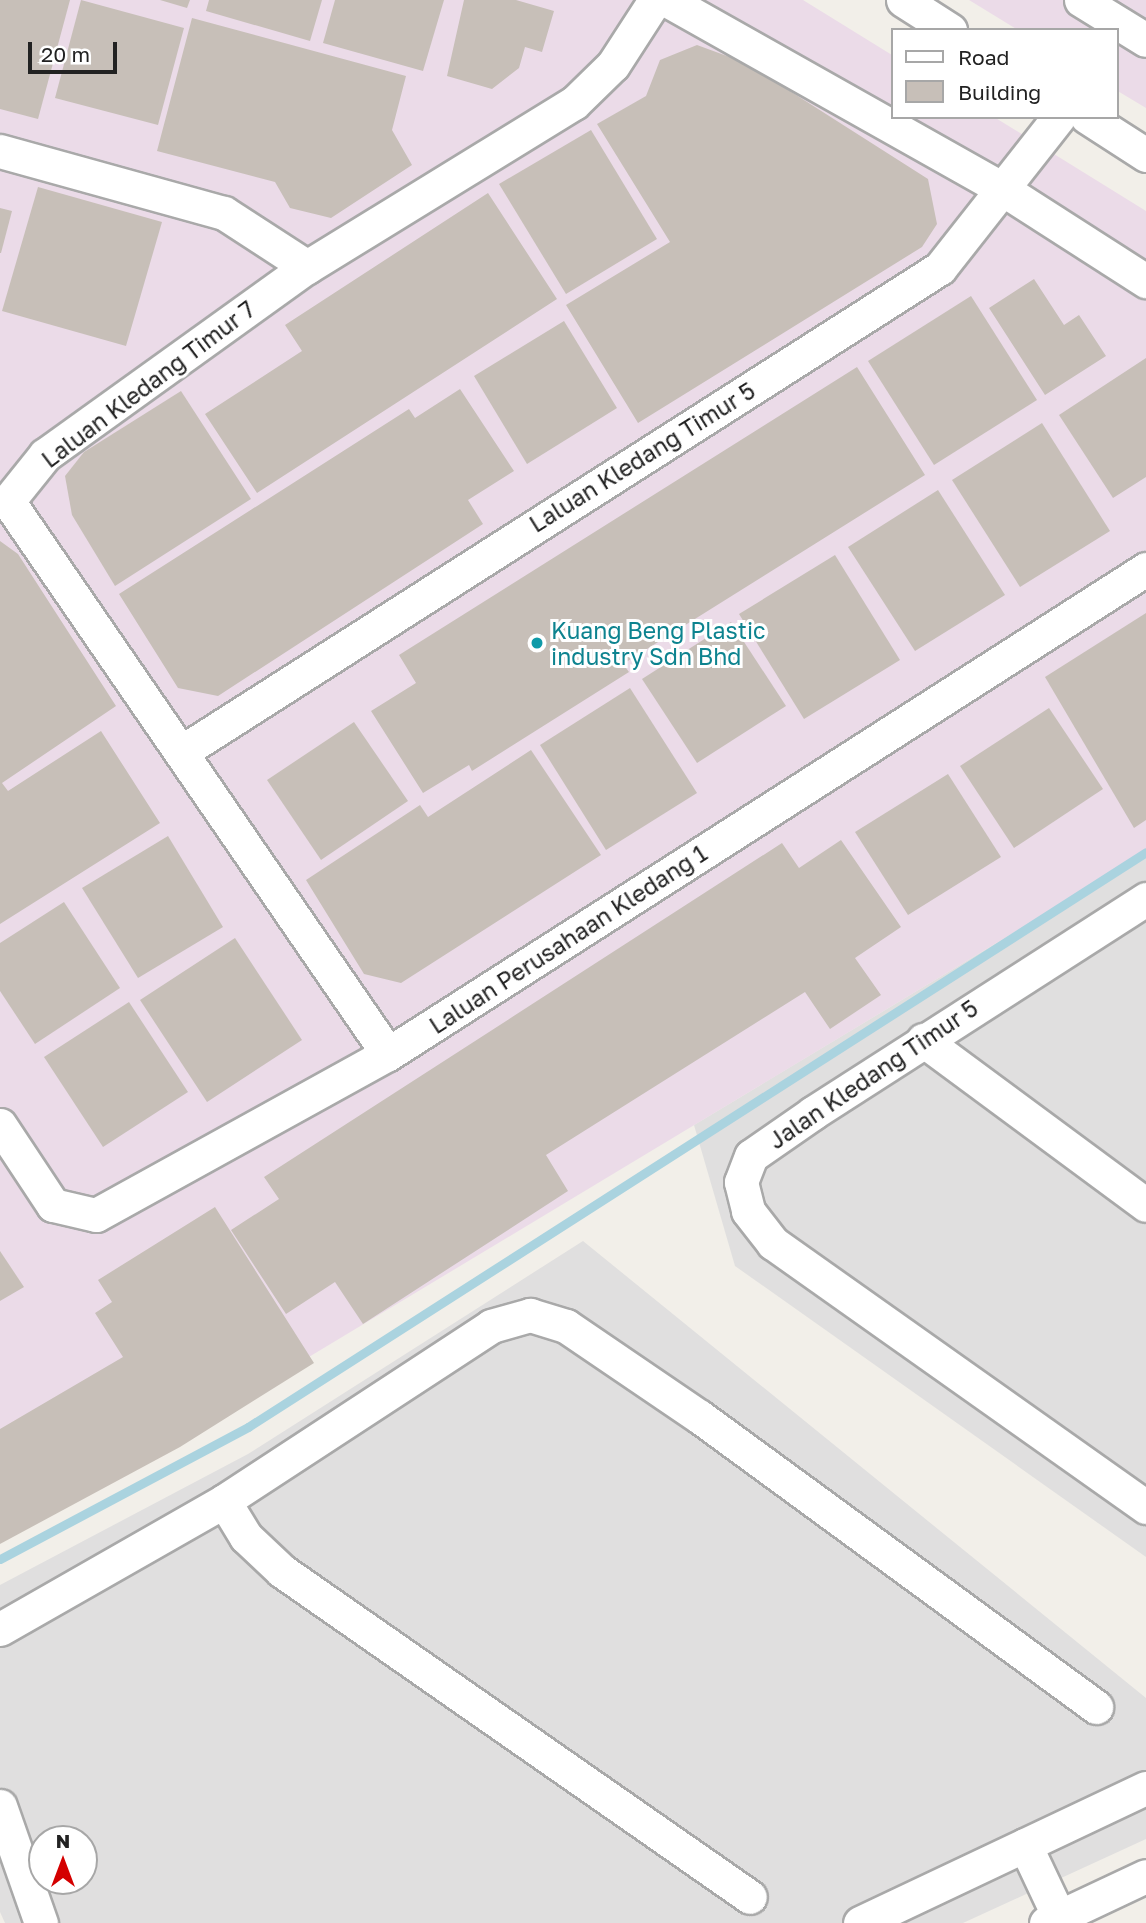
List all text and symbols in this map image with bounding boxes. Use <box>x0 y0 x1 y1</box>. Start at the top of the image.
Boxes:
scale bar <box>32 28 121 72</box>
legend <box>890 28 1118 119</box>
text: 20 m <box>41 41 90 67</box>
text: Road <box>958 44 1009 70</box>
text: Building <box>958 79 1041 105</box>
street label: Laluan Kledang Timur 7 <box>36 295 260 473</box>
street label: Laluan Kledang Timur 5 <box>524 376 760 538</box>
place label: Kuang Beng Plastic industry Sdn Bhd <box>551 616 766 670</box>
marker: Kuang Beng Plastic industry Sdn Bhd <box>529 635 545 651</box>
street label: Laluan Perusahaan Kledang 1 <box>424 839 712 1039</box>
street label: Jalan Kledang Timur 5 <box>763 994 983 1154</box>
north arrow <box>28 1825 98 1895</box>
text: N <box>56 1829 70 1852</box>

